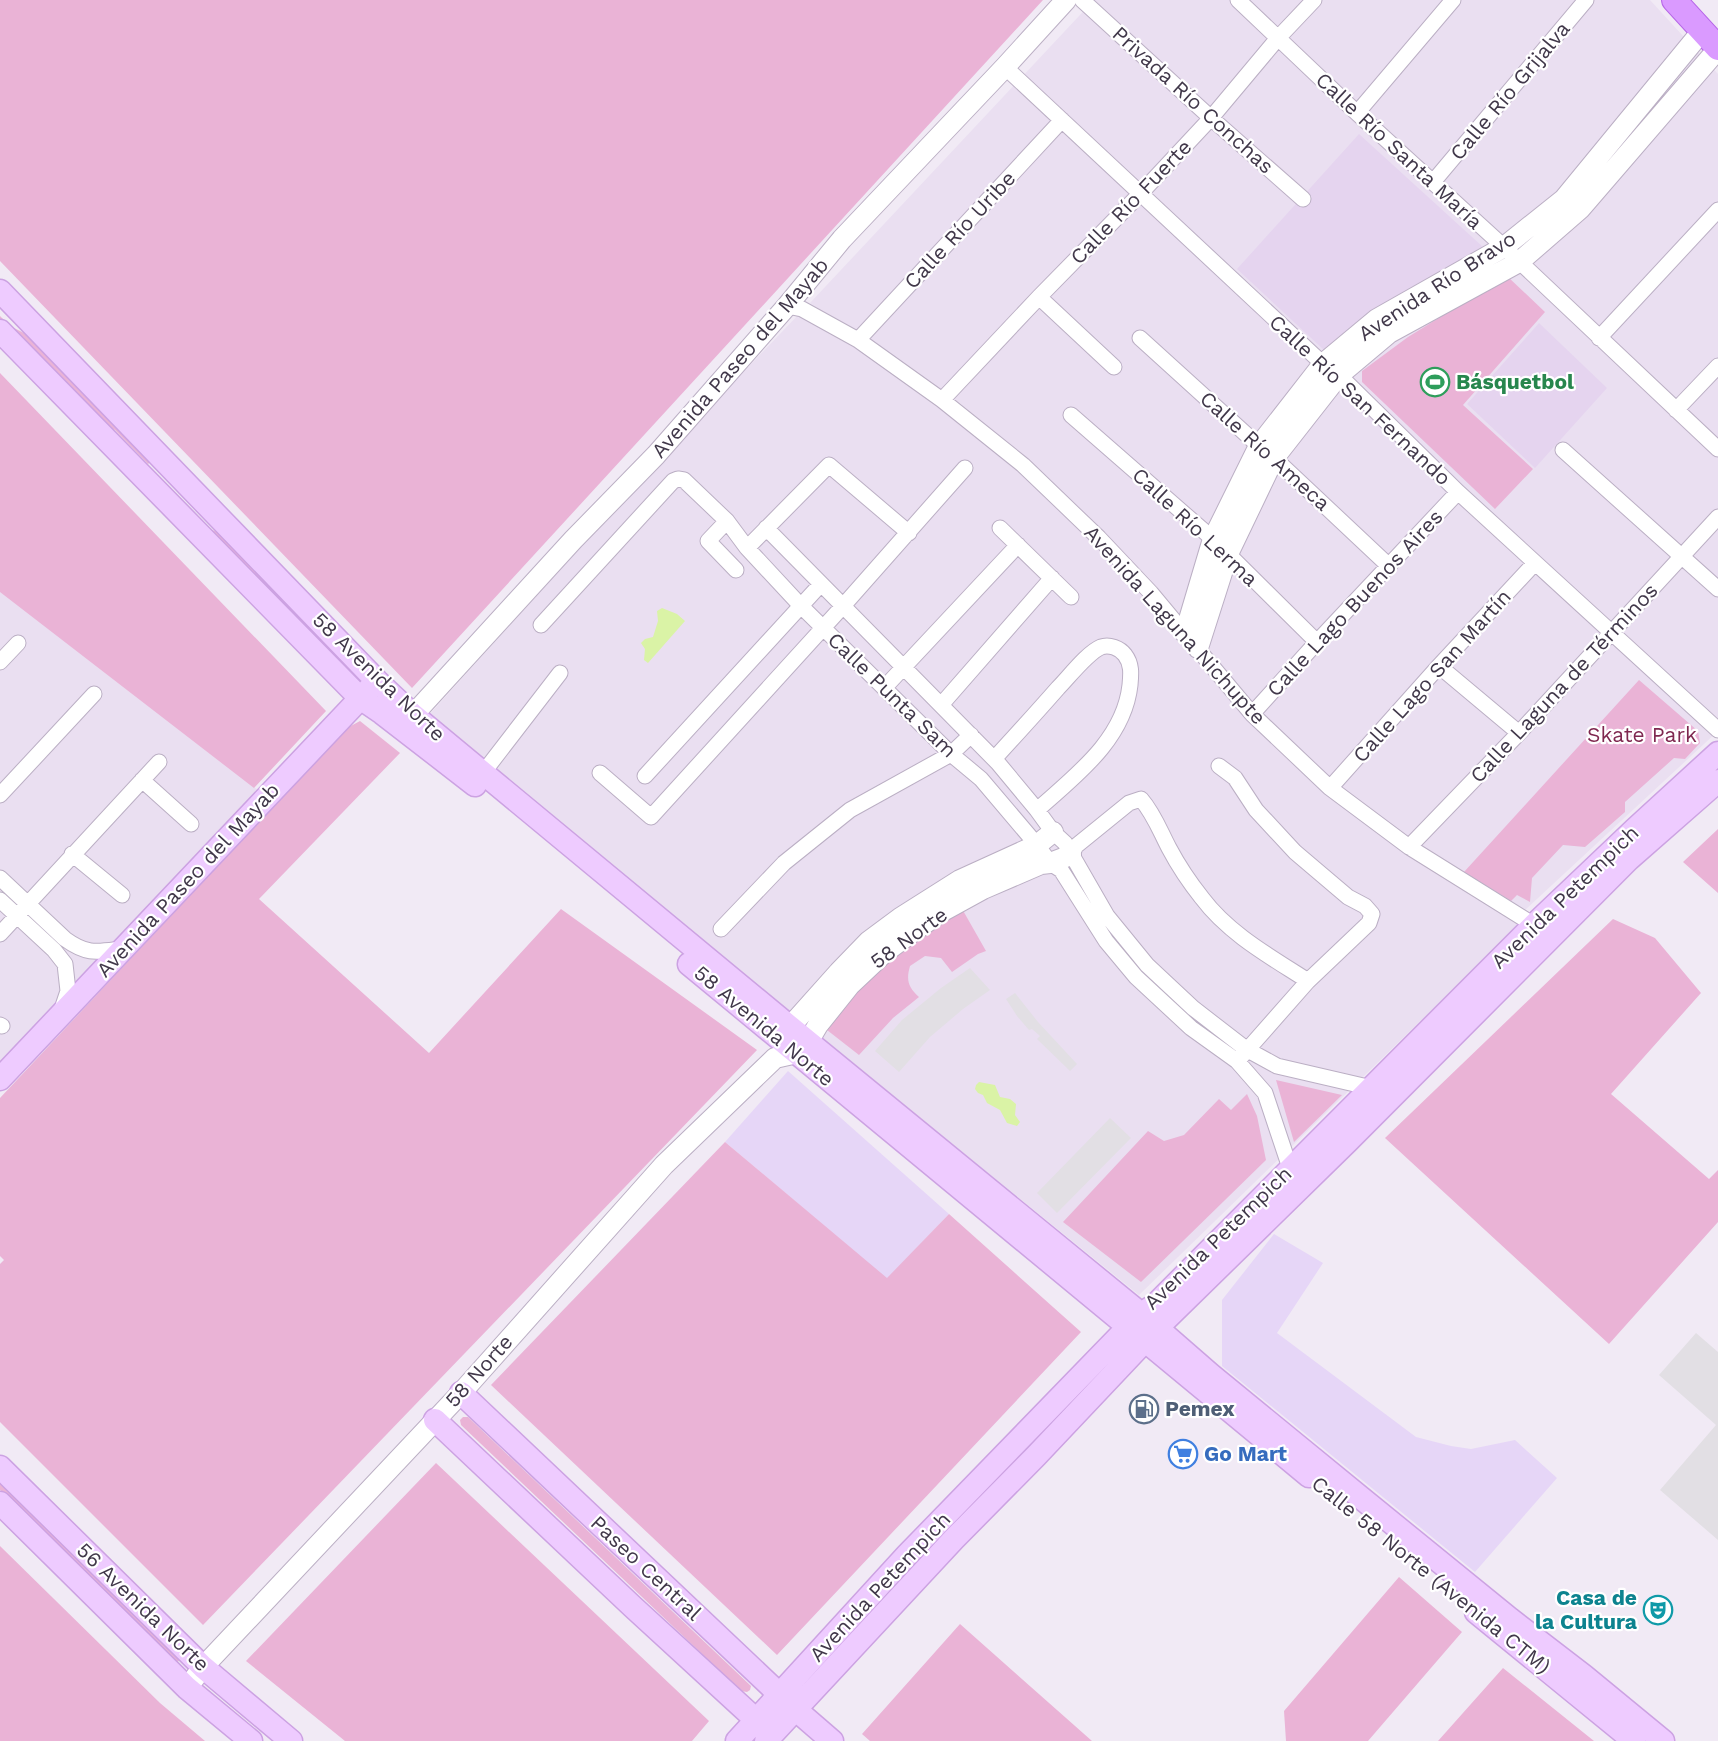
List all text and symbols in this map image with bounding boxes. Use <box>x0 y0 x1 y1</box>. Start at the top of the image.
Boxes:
street label: Calle Río Grijalva <box>1444 16 1575 165</box>
street label: Privada Río Conchas <box>1108 21 1279 179</box>
street label: Calle Río Santa María <box>1311 67 1488 234</box>
street label: Calle Río Fuerte <box>1065 134 1196 269</box>
street label: Calle Río Uribe <box>899 166 1021 294</box>
street label: Avenida Río Bravo <box>1353 225 1520 346</box>
street label: Avenida Paseo del Mayab <box>646 252 833 463</box>
street label: Calle Río San Fernando <box>1264 309 1456 490</box>
sports icon: Básquetbol <box>1419 366 1451 398</box>
place label: Básquetbol <box>1456 369 1574 394</box>
street label: Calle Río Ameca <box>1195 386 1336 516</box>
street label: Calle Río Lerma <box>1127 462 1263 591</box>
street label: Calle Lago Buenos Aires <box>1261 504 1448 701</box>
street label: Avenida Laguna Nichupte <box>1079 520 1271 729</box>
street label: Calle Laguna de Términos <box>1465 578 1663 788</box>
street label: Calle Lago San Martín <box>1347 584 1516 767</box>
street label: 58 Avenida Norte <box>308 607 451 746</box>
street label: Calle Punta Sam <box>823 627 962 763</box>
park label: Skate Park <box>1587 722 1697 747</box>
street label: Avenida Paseo del Mayab <box>91 777 284 982</box>
street label: Avenida Petempich <box>1486 820 1644 973</box>
street label: 58 Norte <box>865 901 952 974</box>
street label: 58 Avenida Norte <box>689 960 839 1091</box>
street label: Avenida Petempich <box>1139 1161 1297 1314</box>
street label: 58 Norte <box>440 1329 518 1412</box>
fuel station icon: Pemex <box>1128 1393 1160 1425</box>
place label: Pemex <box>1165 1396 1235 1421</box>
supermarket icon: Go Mart <box>1167 1438 1199 1470</box>
place label: Go Mart <box>1204 1441 1287 1466</box>
street label: Calle 58 Norte (Avenida CTM) <box>1307 1470 1556 1679</box>
street label: Avenida Petempich <box>804 1507 955 1667</box>
street label: Paseo Central <box>586 1510 707 1626</box>
street label: 56 Avenida Norte <box>72 1537 215 1676</box>
place label: Casa de la Cultura <box>1535 1585 1638 1634</box>
theatre icon: Casa de la Cultura <box>1642 1594 1674 1626</box>

